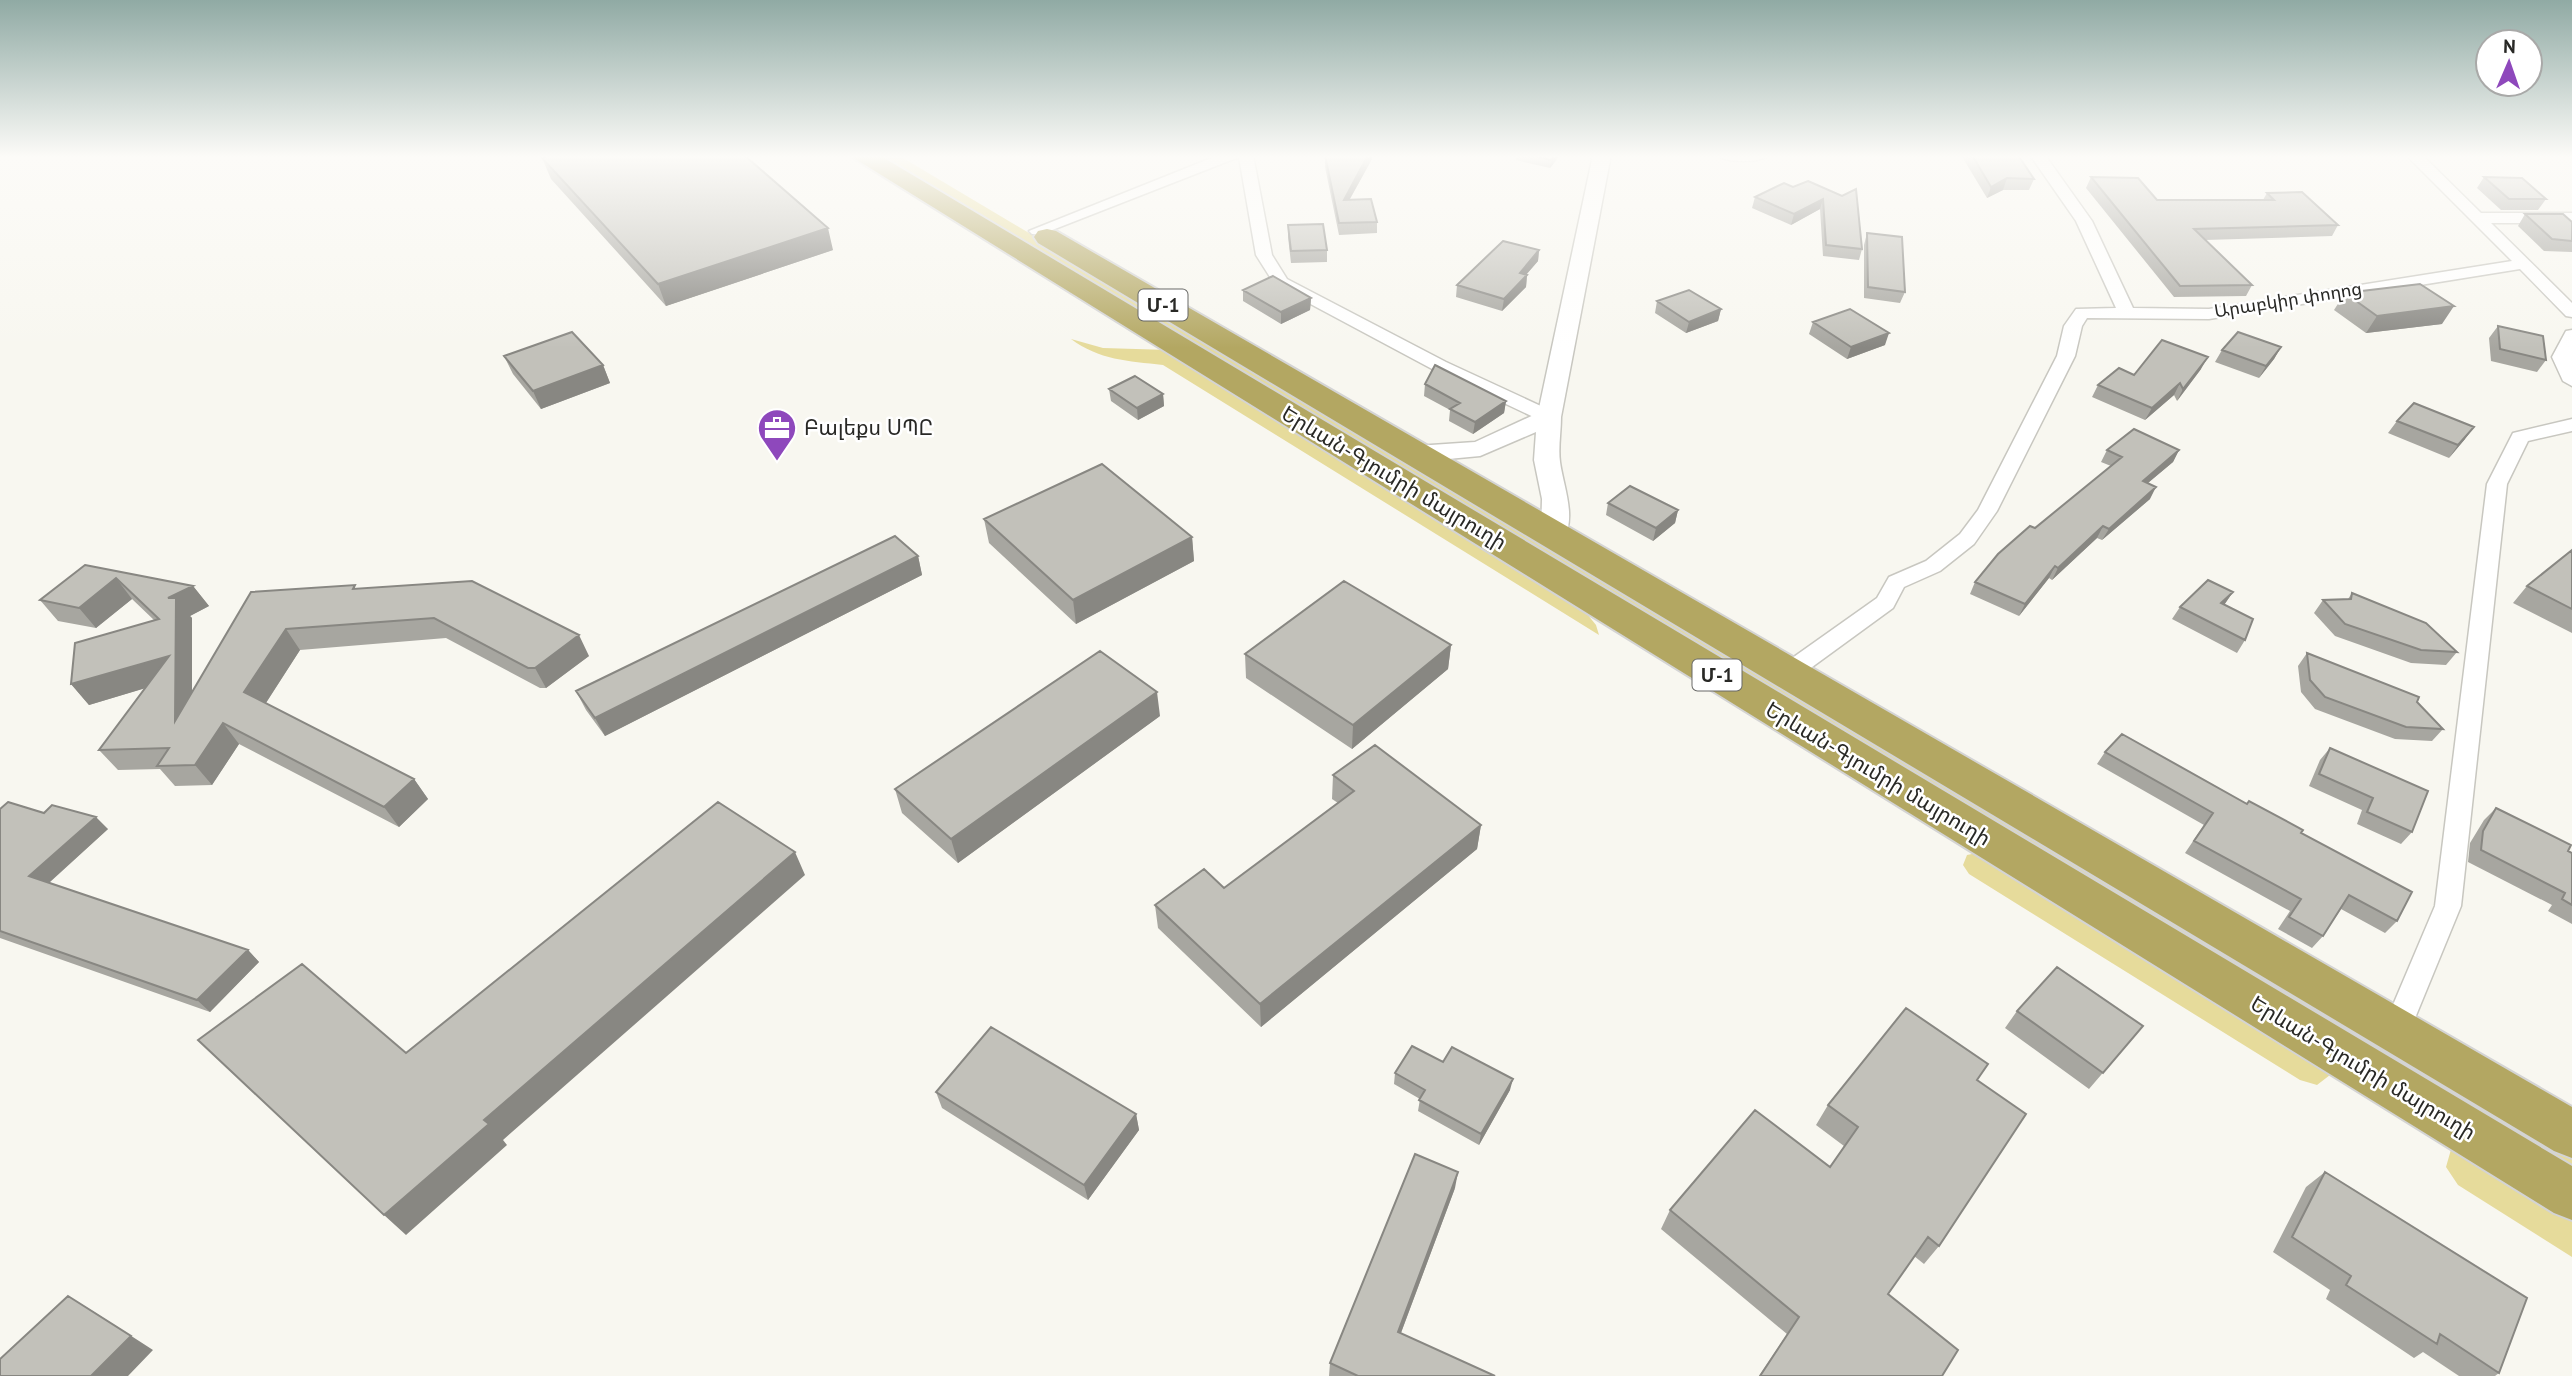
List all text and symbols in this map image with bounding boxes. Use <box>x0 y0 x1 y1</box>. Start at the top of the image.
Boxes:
north arrow <box>2474 28 2544 98</box>
text: N <box>2503 34 2516 58</box>
street label: Արաբկիր փողոց <box>2212 276 2364 323</box>
road number: Մ-1 <box>1138 290 1188 320</box>
street label: Երևան-Գյումրի մայրուղի <box>1277 399 1512 556</box>
office icon: Բալեքս ՍՊԸ <box>756 407 798 462</box>
place label: Բալեքս ՍՊԸ <box>804 414 933 441</box>
road number: Մ-1 <box>1692 660 1742 690</box>
street label: Երևան-Գյումրի մայրուղի <box>1761 695 1996 852</box>
street label: Երևան-Գյումրի մայրուղի <box>2246 989 2481 1146</box>

